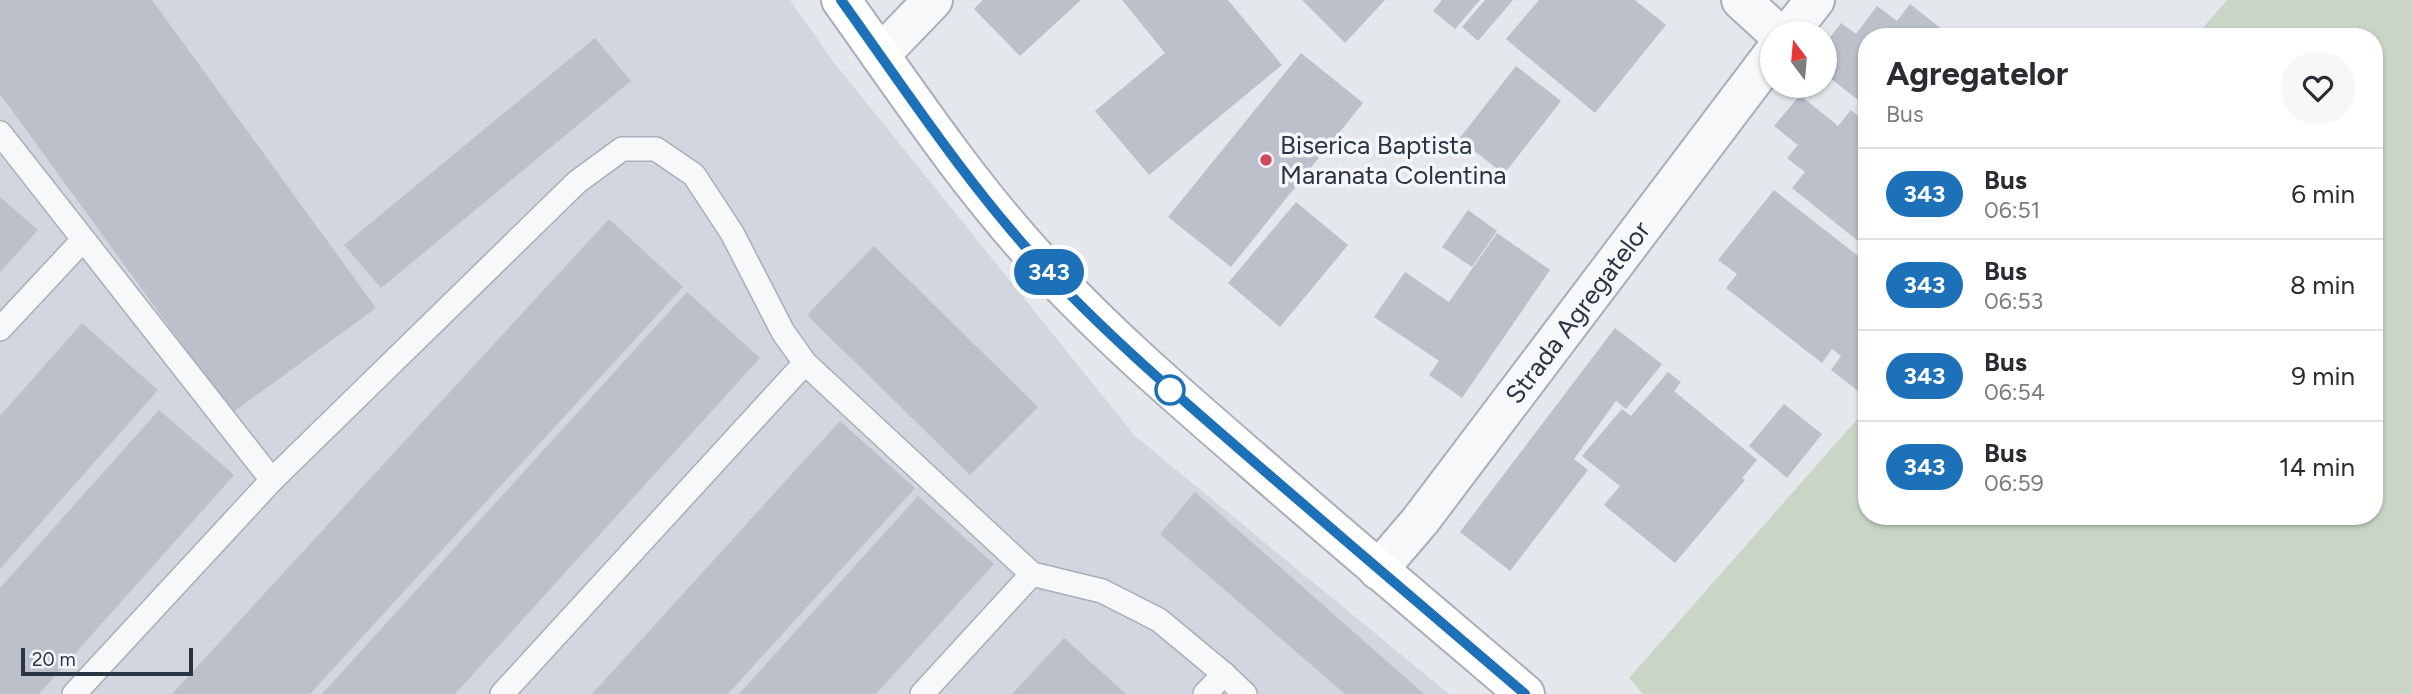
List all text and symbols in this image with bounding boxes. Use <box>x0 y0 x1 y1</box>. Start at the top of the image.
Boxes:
north arrow <box>1760 21 1838 98</box>
map controls <box>1760 21 1837 98</box>
button: heart <box>2281 51 2355 125</box>
text: Agregatelor <box>1886 54 2068 93</box>
text: Bus <box>1886 100 1924 128</box>
place label: Biserica Baptista Maranata Colentina <box>1280 129 1506 191</box>
marker: Biserica Baptista Maranata Colentina <box>1258 152 1274 168</box>
text: Bus <box>1984 164 2027 196</box>
text: 6 min <box>2291 178 2355 210</box>
text: 343 <box>1904 179 1945 208</box>
text: 06:51 <box>1984 196 2040 224</box>
street label: Strada Agregatelor <box>1498 215 1657 410</box>
line badge: 343 <box>1009 249 1089 295</box>
text: Bus <box>1984 255 2027 287</box>
text: 343 <box>1028 257 1070 286</box>
text: 8 min <box>2290 269 2355 301</box>
text: 343 <box>1904 270 1945 299</box>
text: 06:53 <box>1984 287 2043 315</box>
text: Bus <box>1984 346 2027 378</box>
text: 9 min <box>2291 360 2355 392</box>
text: 343 <box>1904 361 1945 390</box>
unlabelled marker <box>1155 375 1185 405</box>
text: 06:54 <box>1984 378 2045 406</box>
text: Bus <box>1984 437 2027 469</box>
text: 14 min <box>2279 451 2355 483</box>
text: 343 <box>1904 452 1945 481</box>
text: 06:59 <box>1984 469 2044 497</box>
scale bar <box>21 645 192 677</box>
text: 20 m <box>32 648 76 671</box>

